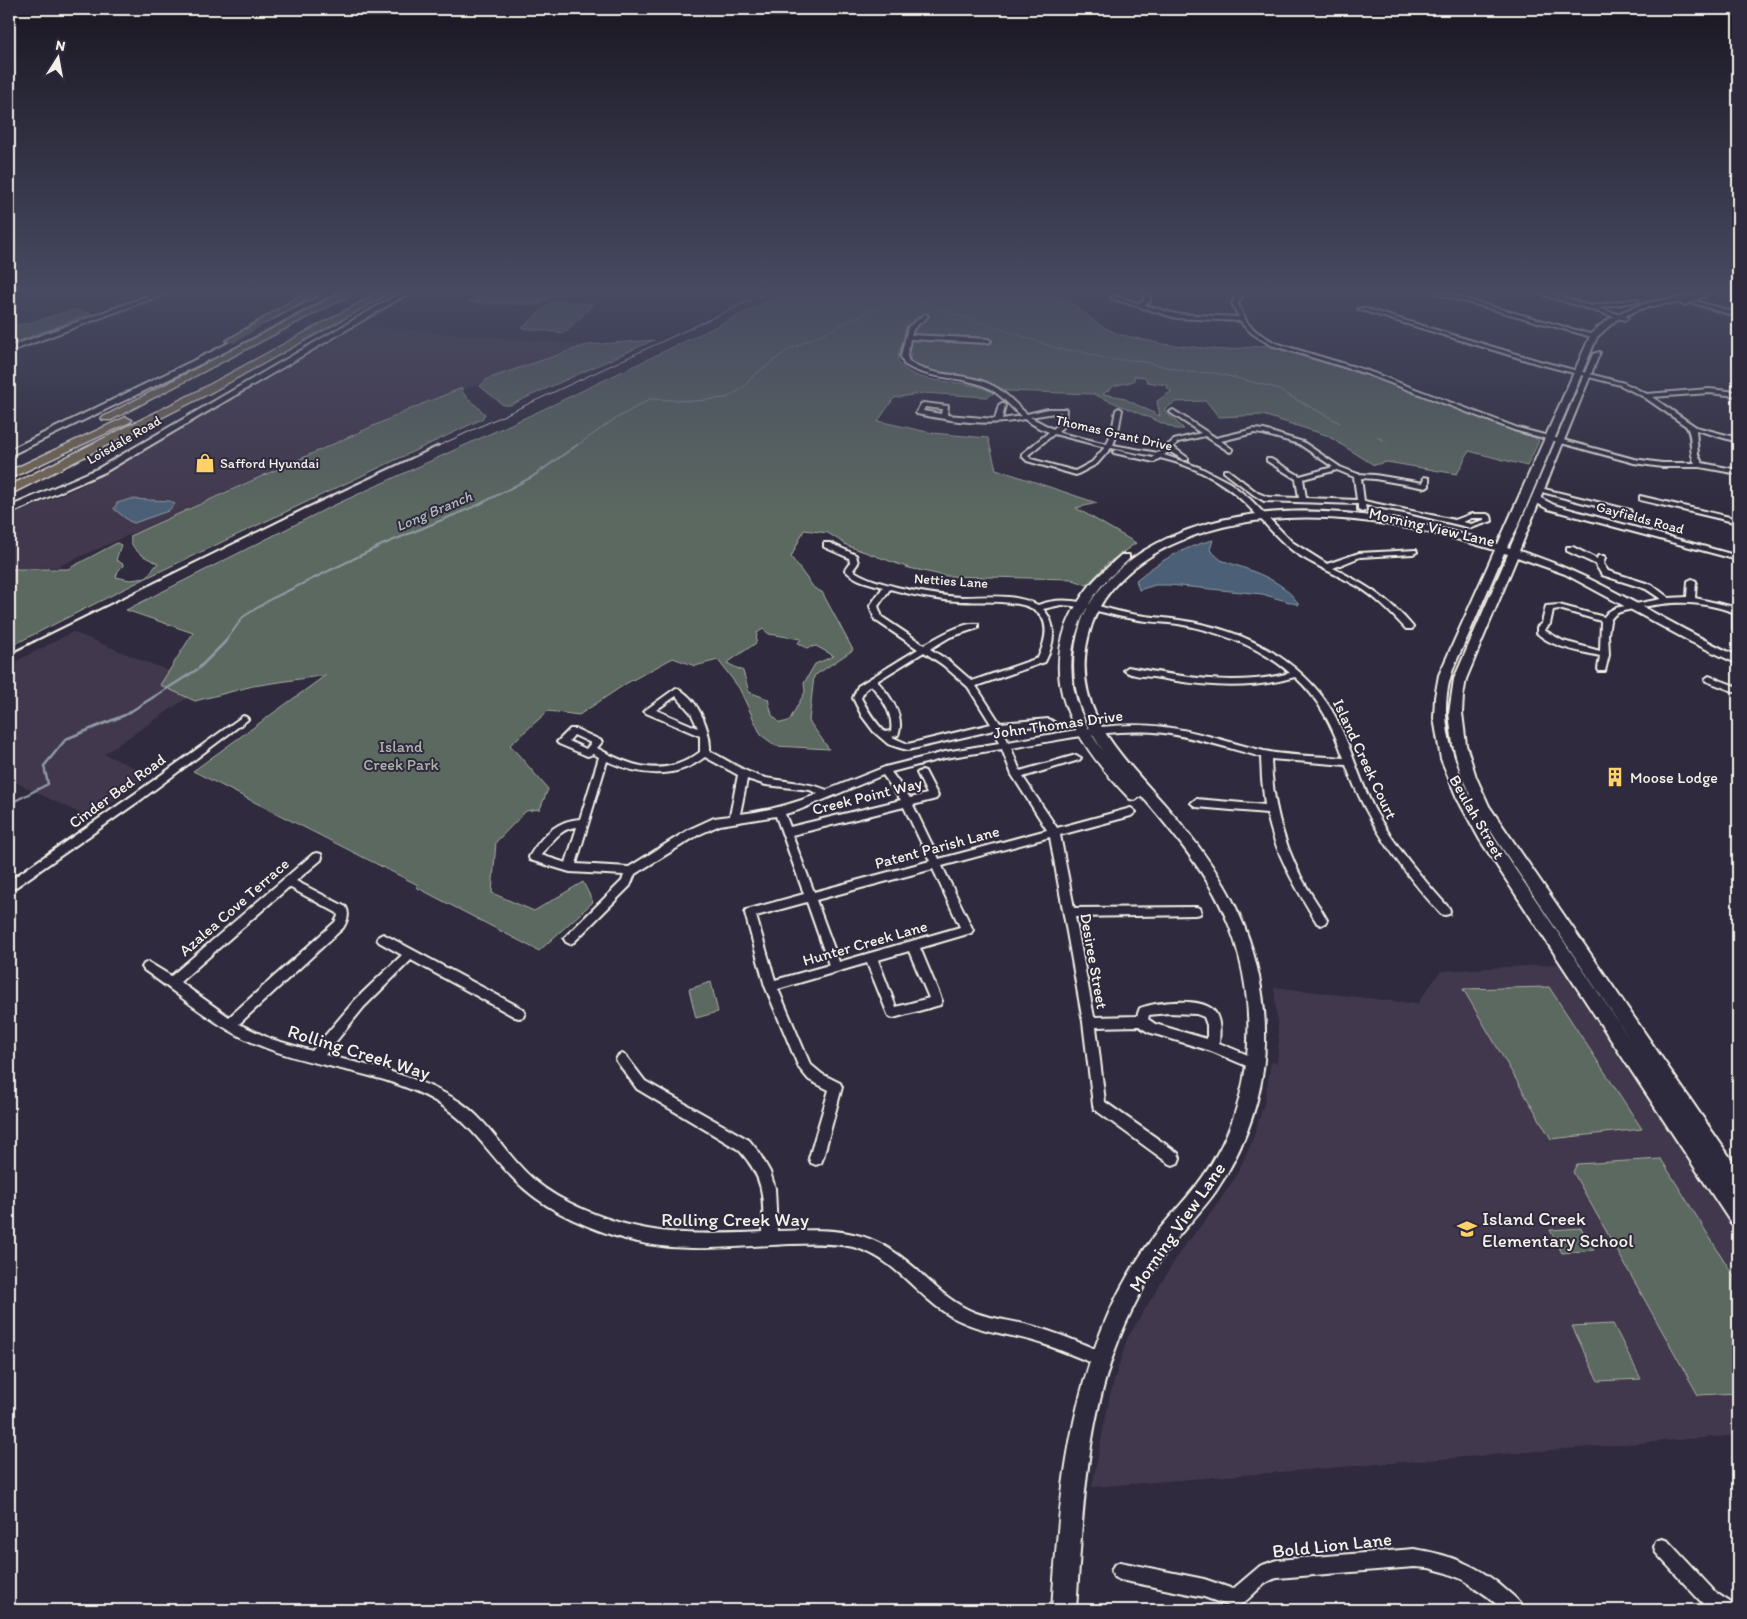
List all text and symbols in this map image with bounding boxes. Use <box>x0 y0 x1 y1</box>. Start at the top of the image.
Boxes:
north arrow <box>32 32 82 82</box>
text: N <box>54 36 67 55</box>
street label: Thomas Grant Drive <box>1054 411 1175 455</box>
street label: Loisdale Road <box>84 412 164 468</box>
shop icon: Safford Hyundai <box>194 452 216 474</box>
place label: Safford Hyundai <box>220 455 319 472</box>
water label: Long Branch <box>393 487 475 535</box>
street label: Gayfields Road <box>1594 498 1686 538</box>
street label: Morning View Lane <box>1367 503 1497 551</box>
street label: Netties Lane <box>913 570 989 592</box>
street label: Island Creek Court <box>1329 696 1401 822</box>
street label: John Thomas Drive <box>992 706 1124 742</box>
park label: Island Creek Park <box>363 737 439 774</box>
street label: Cinder Bed Road <box>65 749 169 832</box>
building icon: Moose Lodge <box>1604 766 1626 788</box>
place label: Moose Lodge <box>1630 768 1718 787</box>
street label: Beulah Street <box>1445 772 1509 862</box>
street label: Creek Point Way <box>810 773 924 819</box>
street label: Patent Parish Lane <box>872 821 1002 873</box>
street label: Azalea Cove Terrace <box>175 854 293 960</box>
street label: Desiree Street <box>1076 912 1112 1010</box>
street label: Hunter Creek Lane <box>800 916 930 970</box>
street label: Rolling Creek Way <box>285 1019 433 1085</box>
street label: Morning View Lane <box>1124 1158 1230 1296</box>
place label: Island Creek Elementary School <box>1482 1207 1634 1252</box>
street label: Rolling Creek Way <box>661 1208 809 1231</box>
school or university icon: Island Creek Elementary School <box>1456 1218 1478 1240</box>
street label: Bold Lion Lane <box>1271 1527 1393 1563</box>

